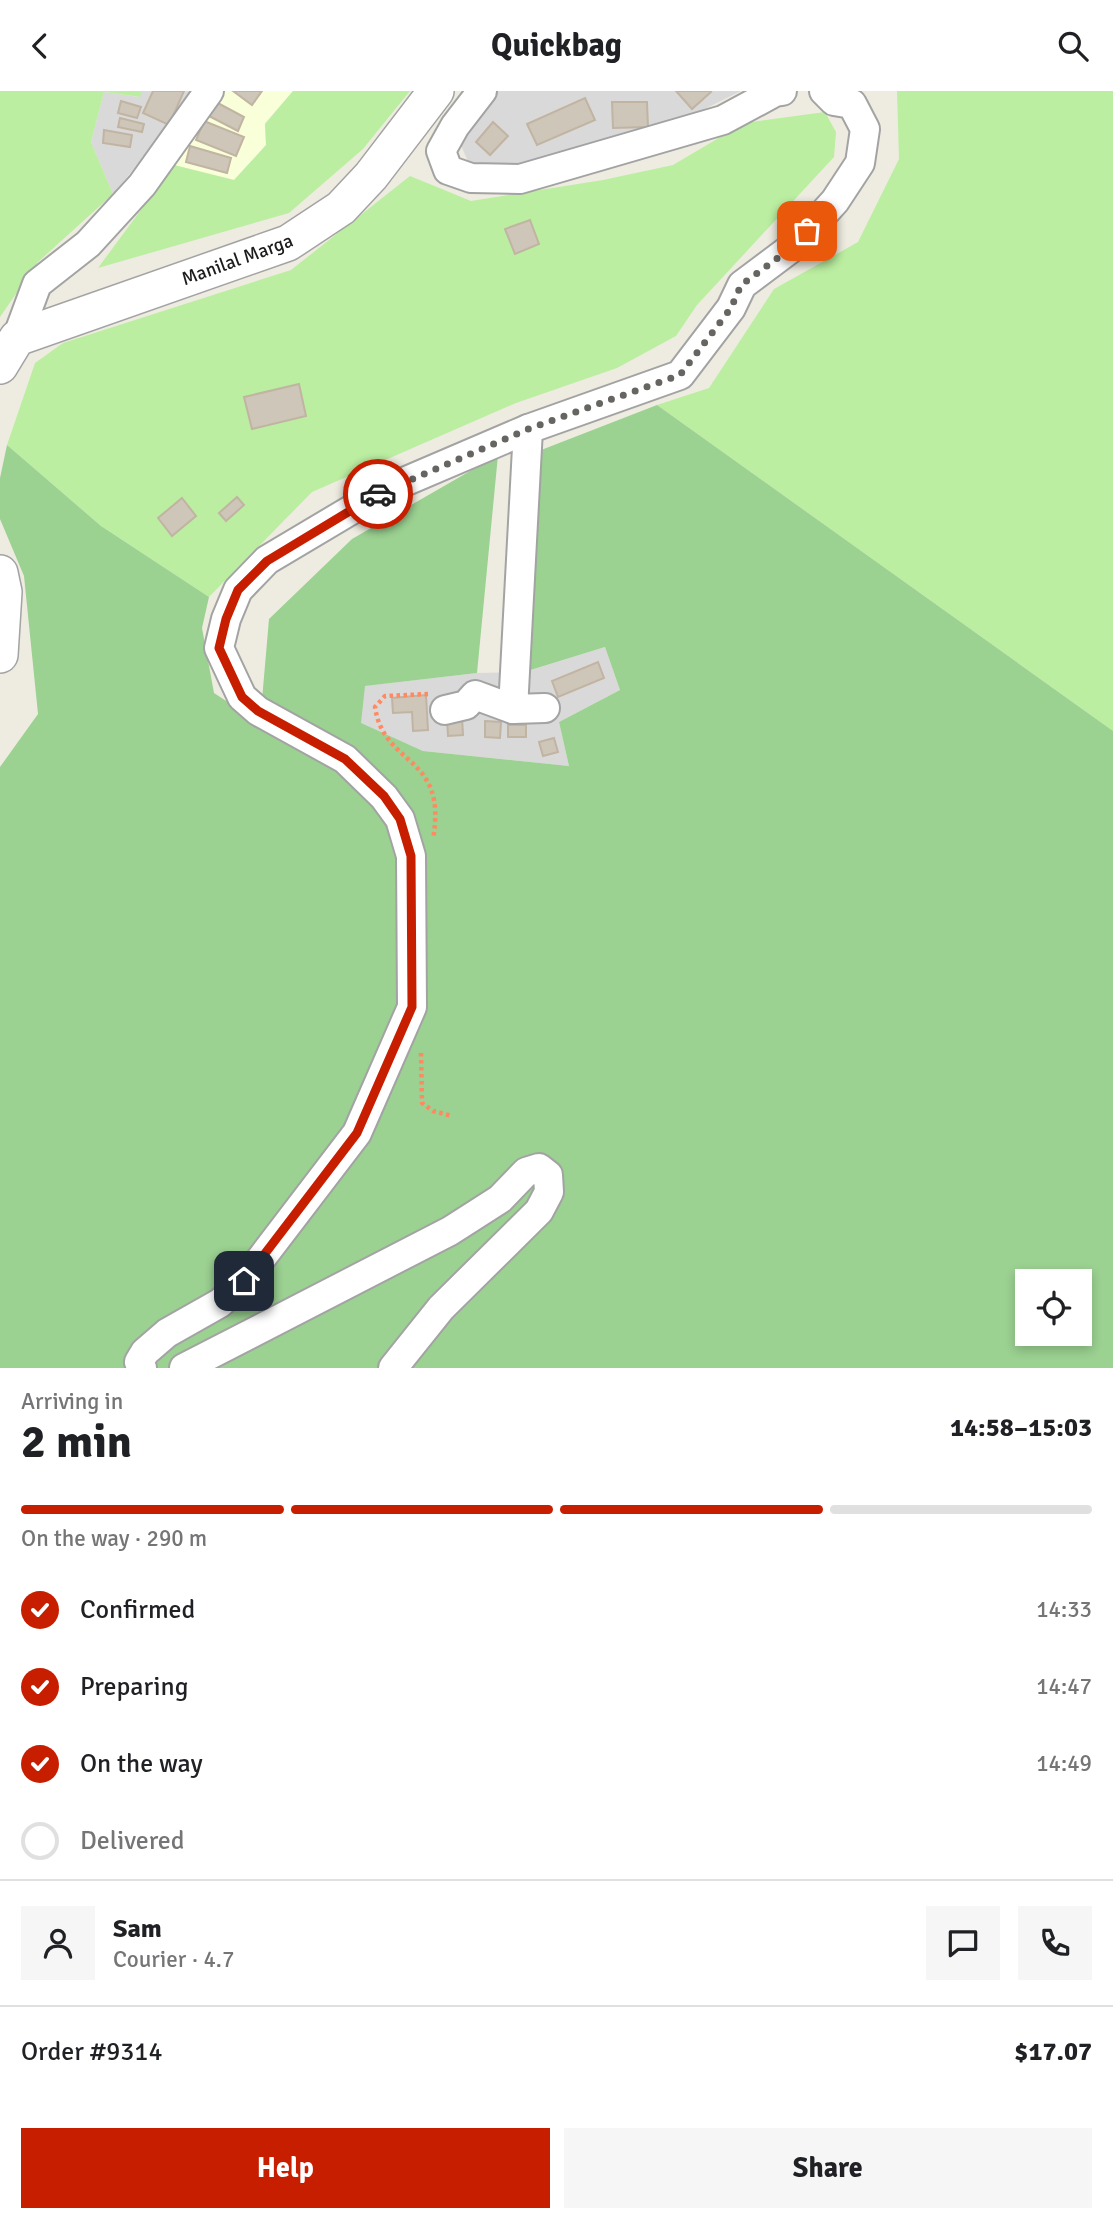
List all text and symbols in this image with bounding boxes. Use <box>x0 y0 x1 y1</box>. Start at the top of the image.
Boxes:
text: Quickbag <box>491 26 622 65</box>
icon: back <box>21 27 59 65</box>
icon: search <box>1054 27 1092 65</box>
pin <box>777 201 837 261</box>
icon: bag <box>788 212 826 250</box>
street label: Manilal Marga <box>178 229 296 291</box>
courier <box>343 459 413 529</box>
icon: car <box>359 475 397 513</box>
pin <box>214 1251 274 1311</box>
icon: home <box>225 1262 263 1300</box>
map controls <box>1015 1269 1092 1346</box>
button: locate <box>1015 1269 1092 1346</box>
text: Arriving in <box>21 1387 123 1416</box>
text: 14:58–15:03 <box>950 1412 1092 1444</box>
text: 2 min <box>21 1414 132 1470</box>
text: On the way · 290 m <box>21 1524 207 1553</box>
icon: check <box>21 1591 59 1629</box>
text: Confirmed <box>80 1594 195 1626</box>
text: 14:33 <box>1036 1595 1092 1624</box>
icon: check <box>21 1668 59 1706</box>
text: Preparing <box>80 1671 188 1703</box>
text: 14:47 <box>1036 1672 1092 1701</box>
icon: check <box>21 1745 59 1783</box>
text: On the way <box>80 1748 203 1780</box>
text: 14:49 <box>1036 1749 1092 1778</box>
text: Delivered <box>80 1825 185 1857</box>
button: person <box>21 1906 95 1980</box>
button: chat <box>926 1906 1000 1980</box>
button: phone <box>1018 1906 1092 1980</box>
text: Sam <box>113 1913 162 1945</box>
text: Courier · 4.7 <box>113 1945 234 1974</box>
text: Order #9314 <box>21 2036 162 2068</box>
text: $17.07 <box>1014 2036 1092 2068</box>
button: Help <box>21 2128 550 2208</box>
button: Share <box>564 2128 1092 2208</box>

